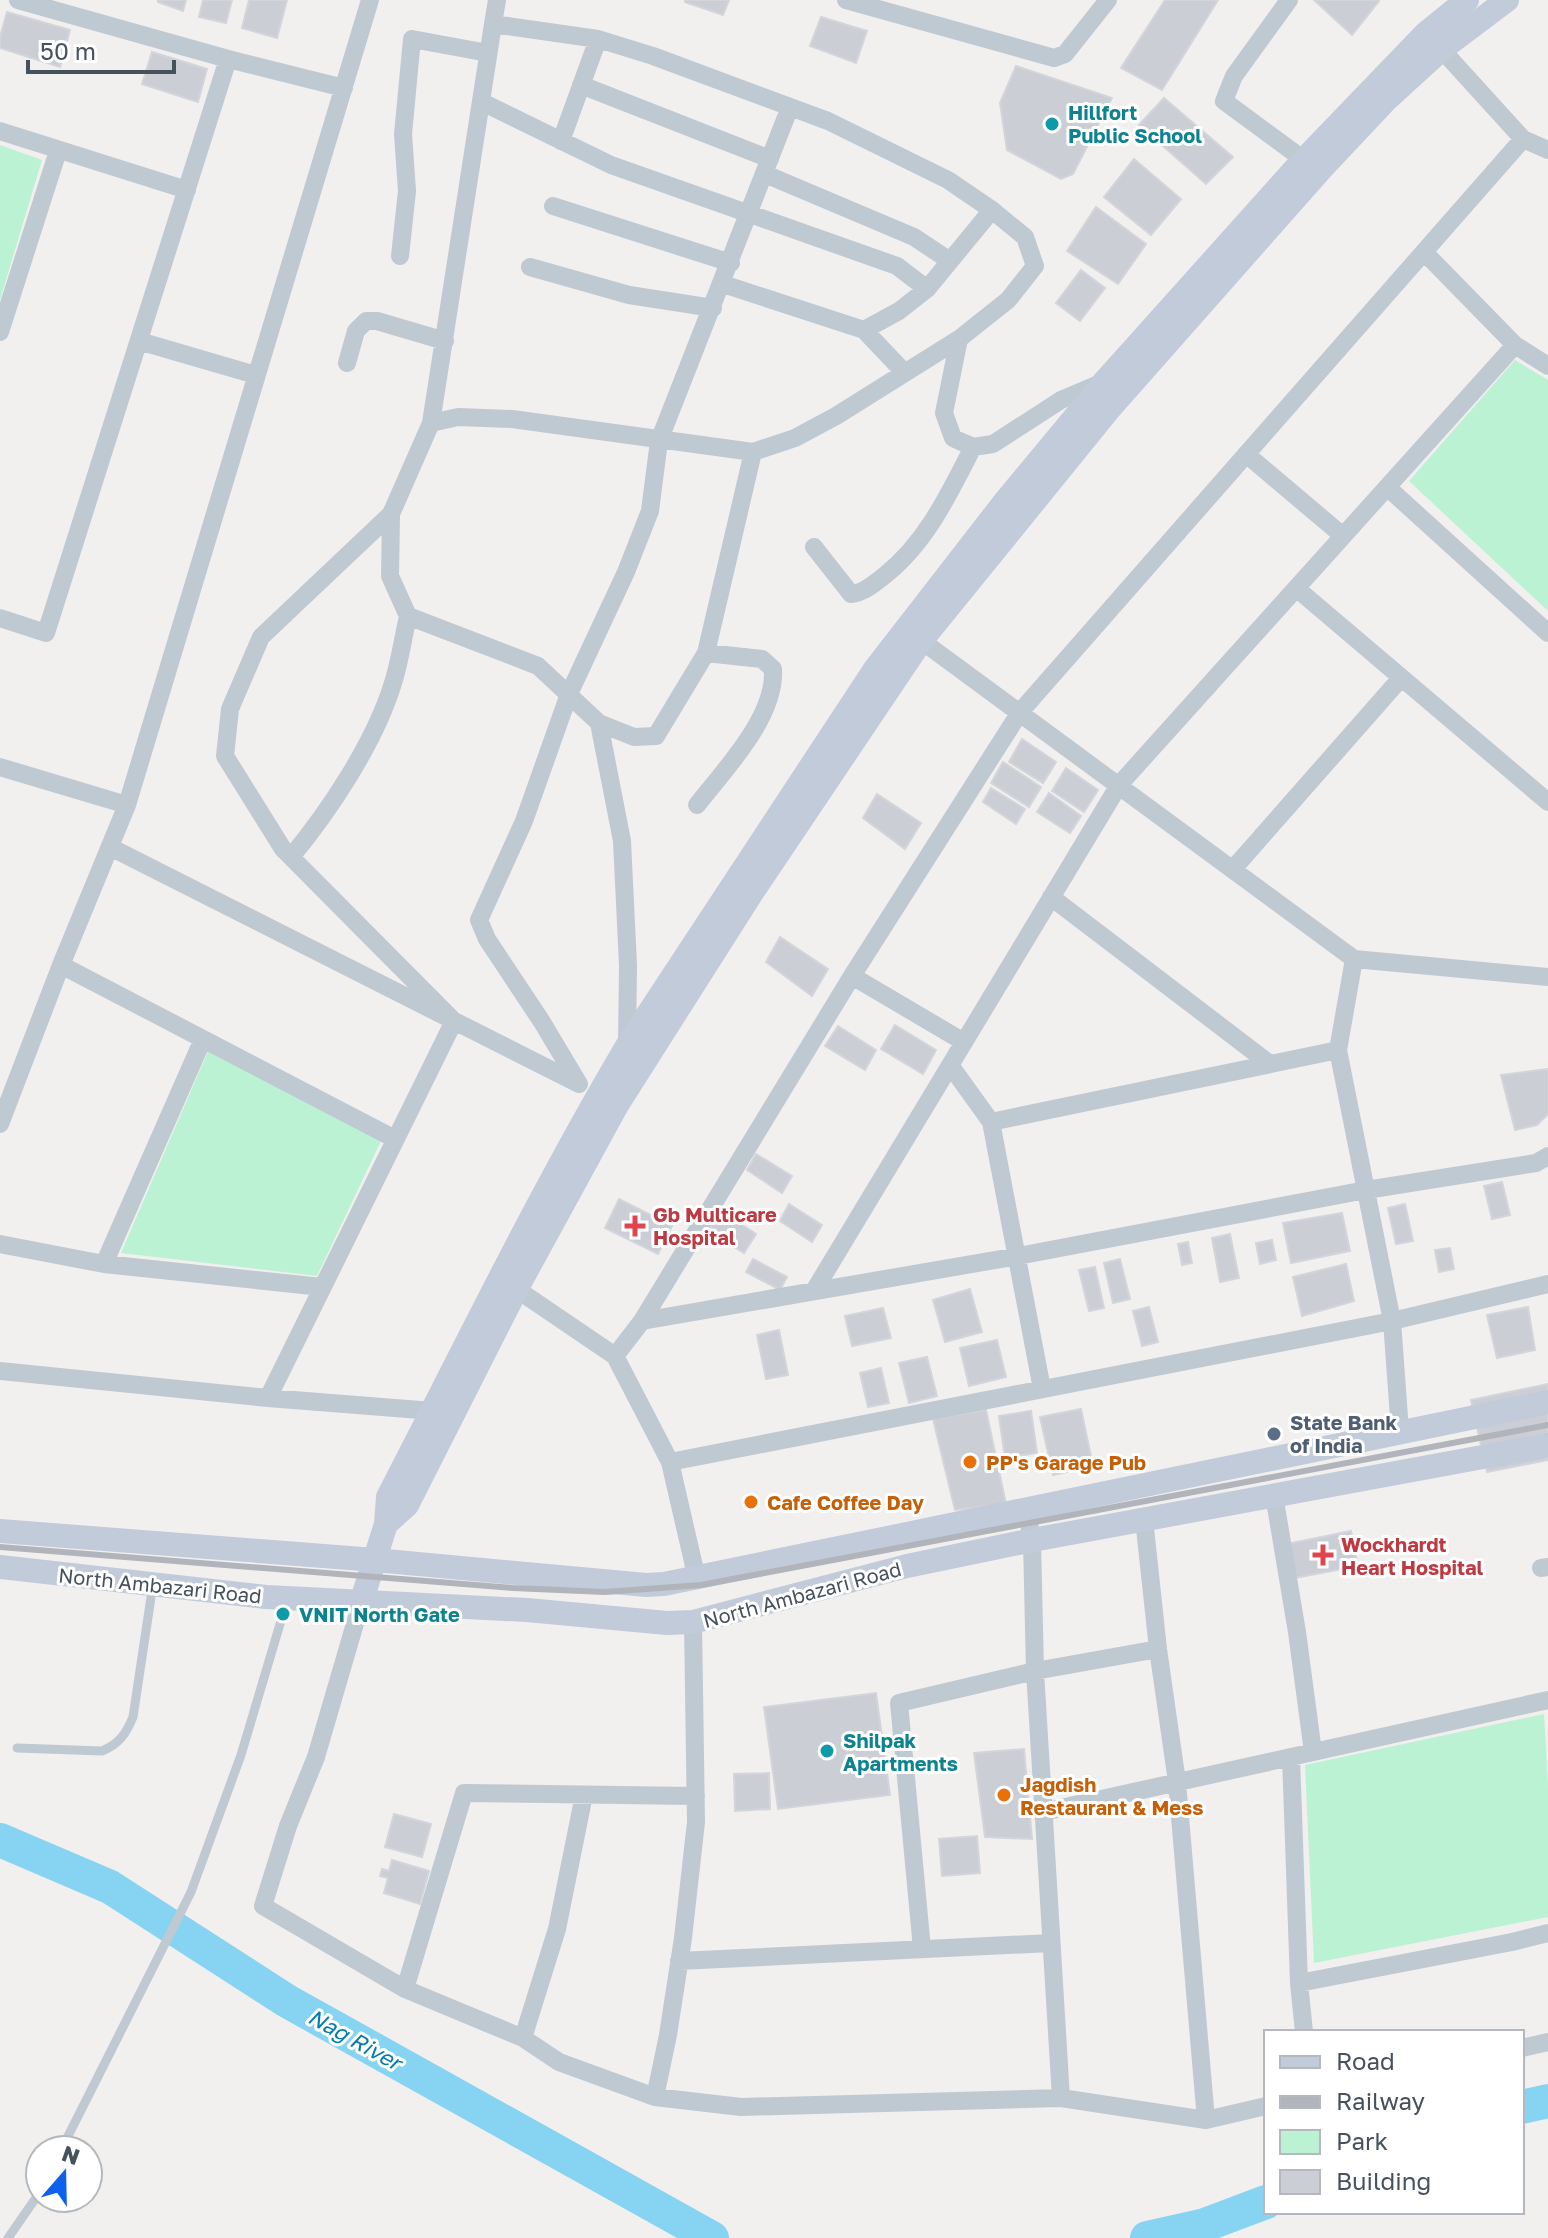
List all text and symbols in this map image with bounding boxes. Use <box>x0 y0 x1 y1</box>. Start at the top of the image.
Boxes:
scale bar <box>28 24 174 74</box>
text: 50 m <box>40 36 96 65</box>
place label: Hillfort Public School <box>1068 100 1202 147</box>
marker: Hillfort Public School <box>1043 115 1061 133</box>
place label: Gb Multicare Hospital <box>653 1202 777 1249</box>
marker: Gb Multicare Hospital <box>624 1215 646 1237</box>
place label: State Bank of India <box>1290 1410 1397 1457</box>
marker: State Bank of India <box>1265 1425 1283 1443</box>
place label: PP's Garage Pub <box>986 1450 1146 1474</box>
marker: PP's Garage Pub <box>961 1453 979 1471</box>
place label: Cafe Coffee Day <box>767 1490 924 1514</box>
marker: Cafe Coffee Day <box>742 1493 760 1511</box>
place label: Wockhardt Heart Hospital <box>1341 1532 1484 1579</box>
marker: Wockhardt Heart Hospital <box>1312 1544 1334 1566</box>
street label: North Ambazari Road <box>700 1556 904 1632</box>
street label: North Ambazari Road <box>57 1562 263 1608</box>
place label: VNIT North Gate <box>299 1602 460 1626</box>
marker: VNIT North Gate <box>274 1605 292 1623</box>
place label: Shilpak Apartments <box>843 1728 958 1775</box>
marker: Shilpak Apartments <box>818 1742 836 1760</box>
place label: Jagdish Restaurant & Mess <box>1020 1772 1203 1819</box>
marker: Jagdish Restaurant & Mess <box>995 1786 1013 1804</box>
water label: Nag River <box>304 2002 409 2077</box>
legend <box>1264 2030 1524 2214</box>
text: Road <box>1336 2046 1395 2075</box>
text: Railway <box>1336 2086 1425 2115</box>
text: Park <box>1336 2126 1388 2155</box>
north arrow <box>24 2134 104 2214</box>
text: N <box>59 2139 83 2170</box>
text: Building <box>1336 2166 1431 2195</box>

